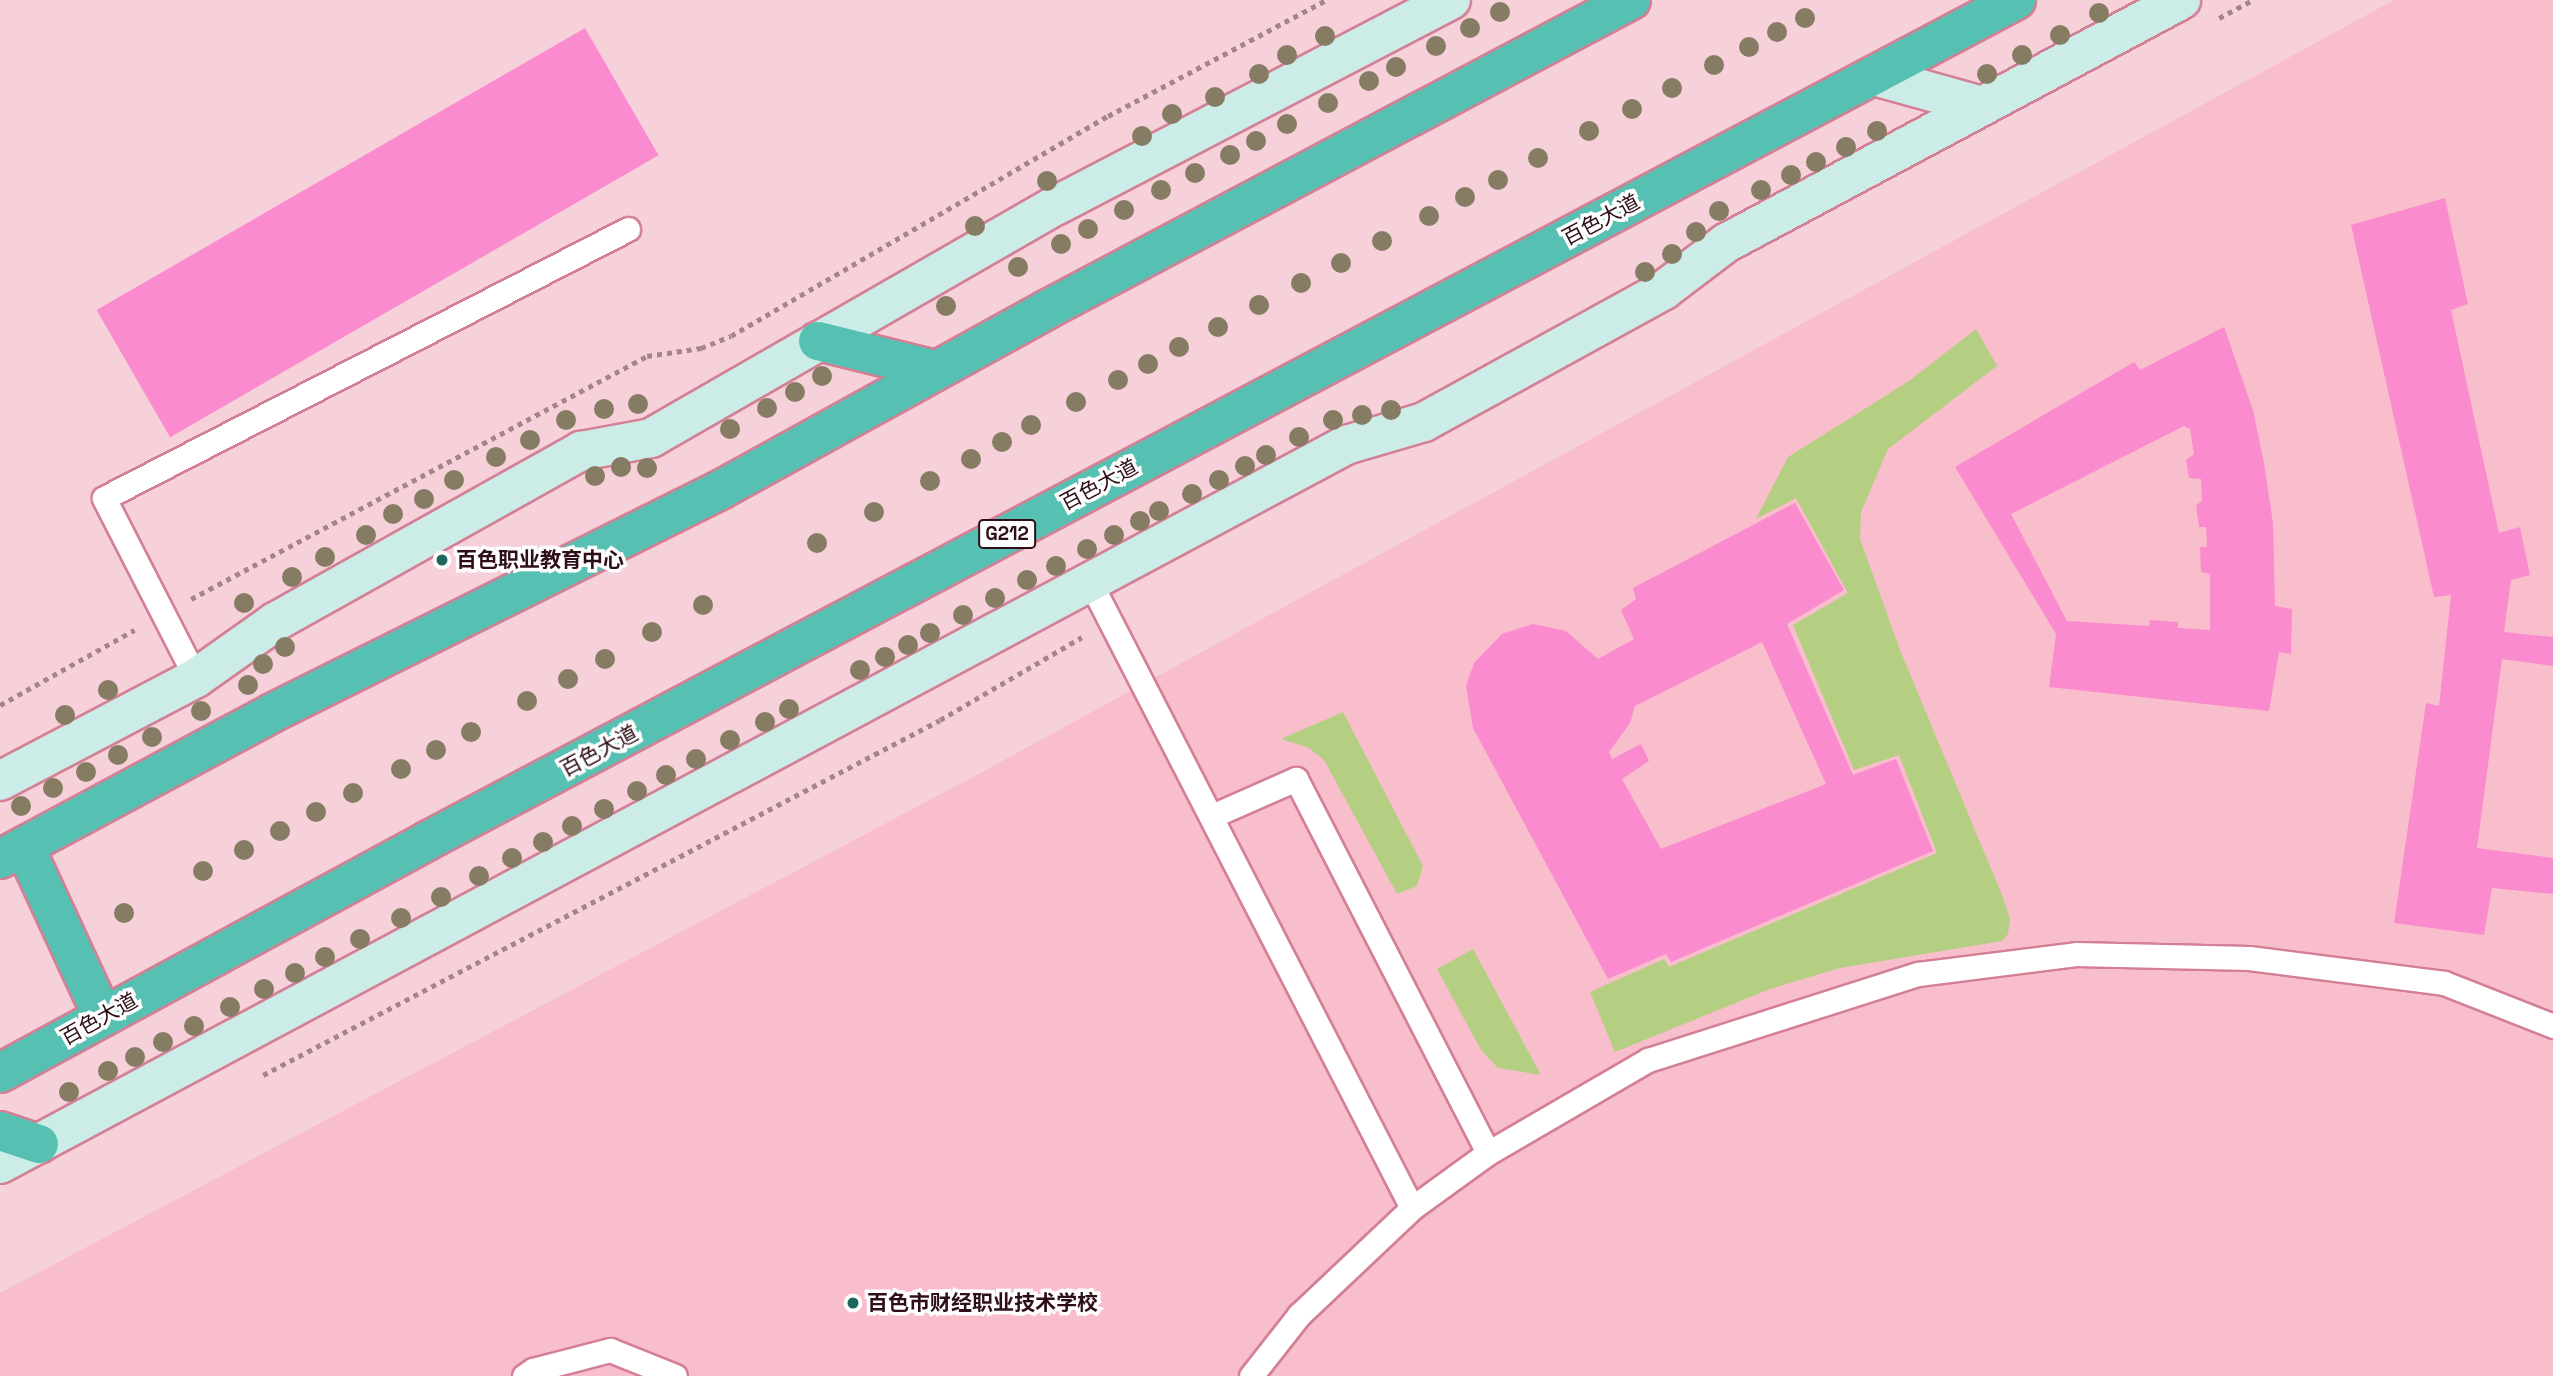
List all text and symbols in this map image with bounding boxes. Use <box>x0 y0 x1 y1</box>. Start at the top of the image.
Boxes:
street label: 百色大道 <box>1558 189 1644 251</box>
street label: 百色大道 <box>1056 454 1142 516</box>
road number: G212 <box>977 519 1037 550</box>
place label: 百色职业教育中心 <box>456 547 624 573</box>
marker: 百色职业教育中心 <box>434 552 450 568</box>
street label: 百色大道 <box>556 720 642 782</box>
street label: 百色大道 <box>56 988 142 1050</box>
place label: 百色市财经职业技术学校 <box>867 1290 1098 1316</box>
marker: 百色市财经职业技术学校 <box>845 1295 861 1311</box>

